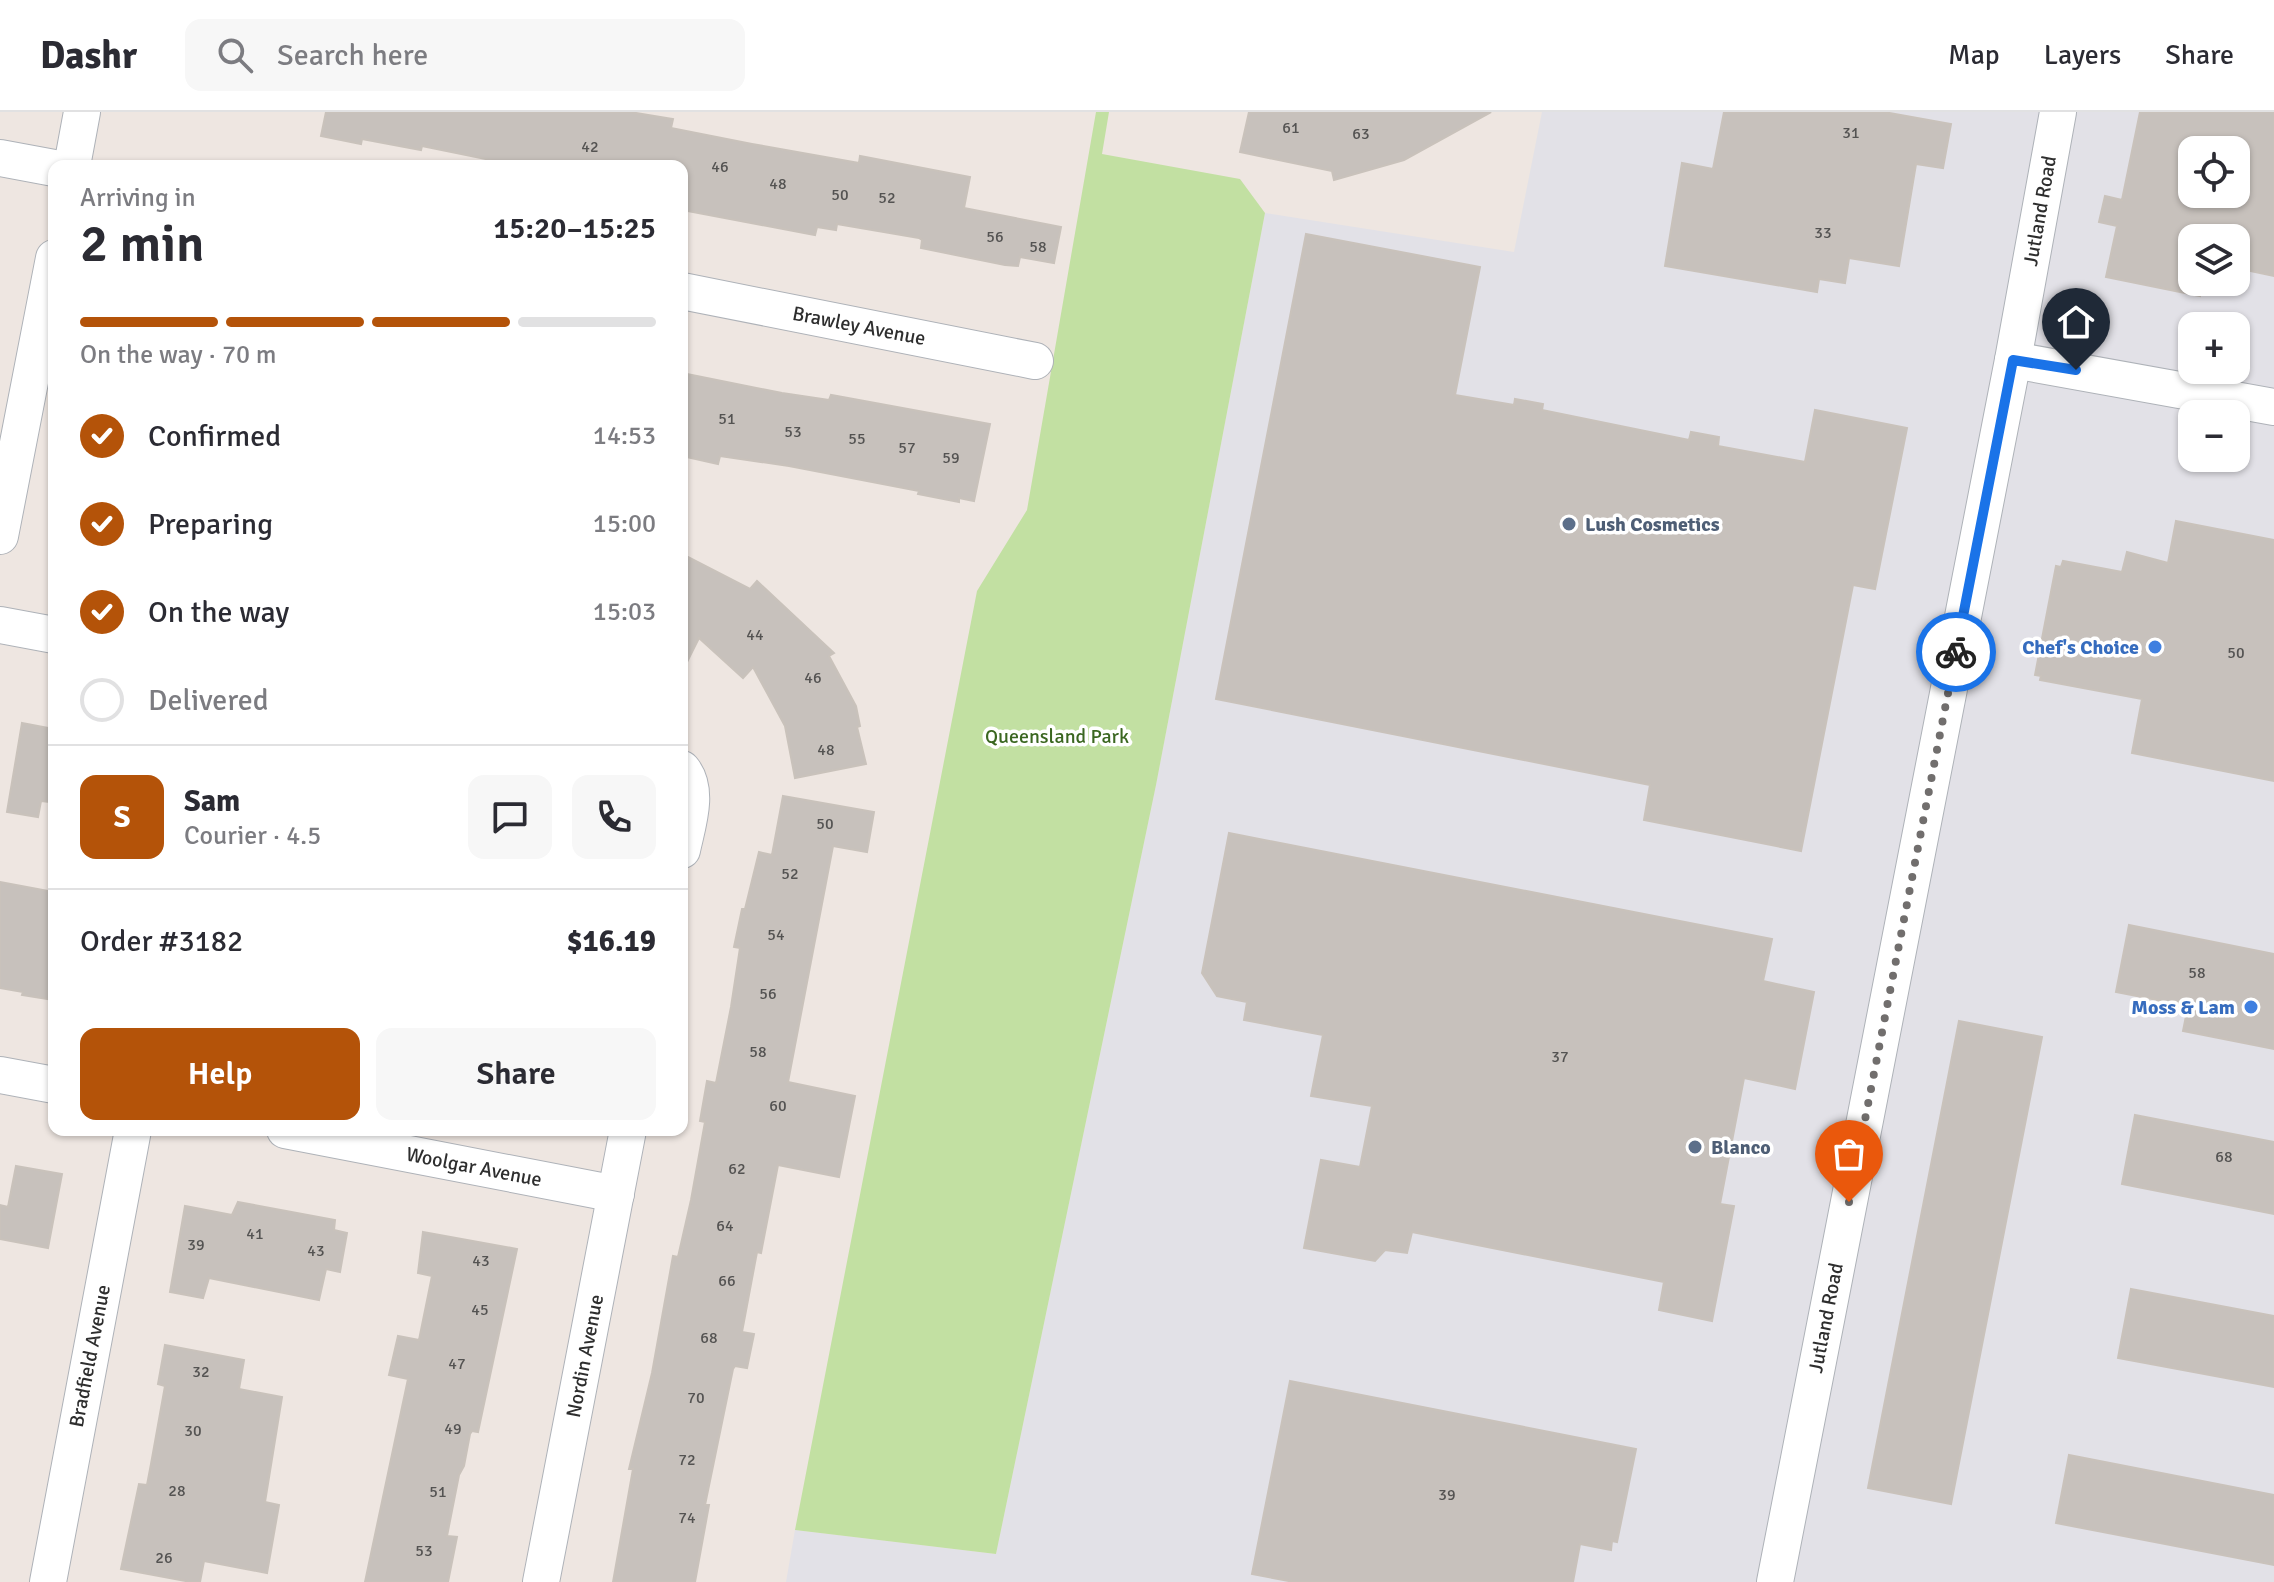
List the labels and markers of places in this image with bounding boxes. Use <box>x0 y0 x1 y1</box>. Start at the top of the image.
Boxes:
pin <box>2042 288 2110 370</box>
place label: Lush Cosmetics <box>1585 512 1720 537</box>
marker: Lush Cosmetics <box>1560 515 1578 533</box>
place label: Chef's Choice <box>2022 635 2139 660</box>
marker: Chef's Choice <box>2146 638 2164 656</box>
place label: Moss & Lam <box>2131 995 2235 1020</box>
marker: Moss & Lam <box>2242 998 2260 1016</box>
pin <box>1815 1120 1883 1202</box>
place label: Blanco <box>1711 1135 1771 1160</box>
marker: Blanco <box>1686 1138 1704 1156</box>

